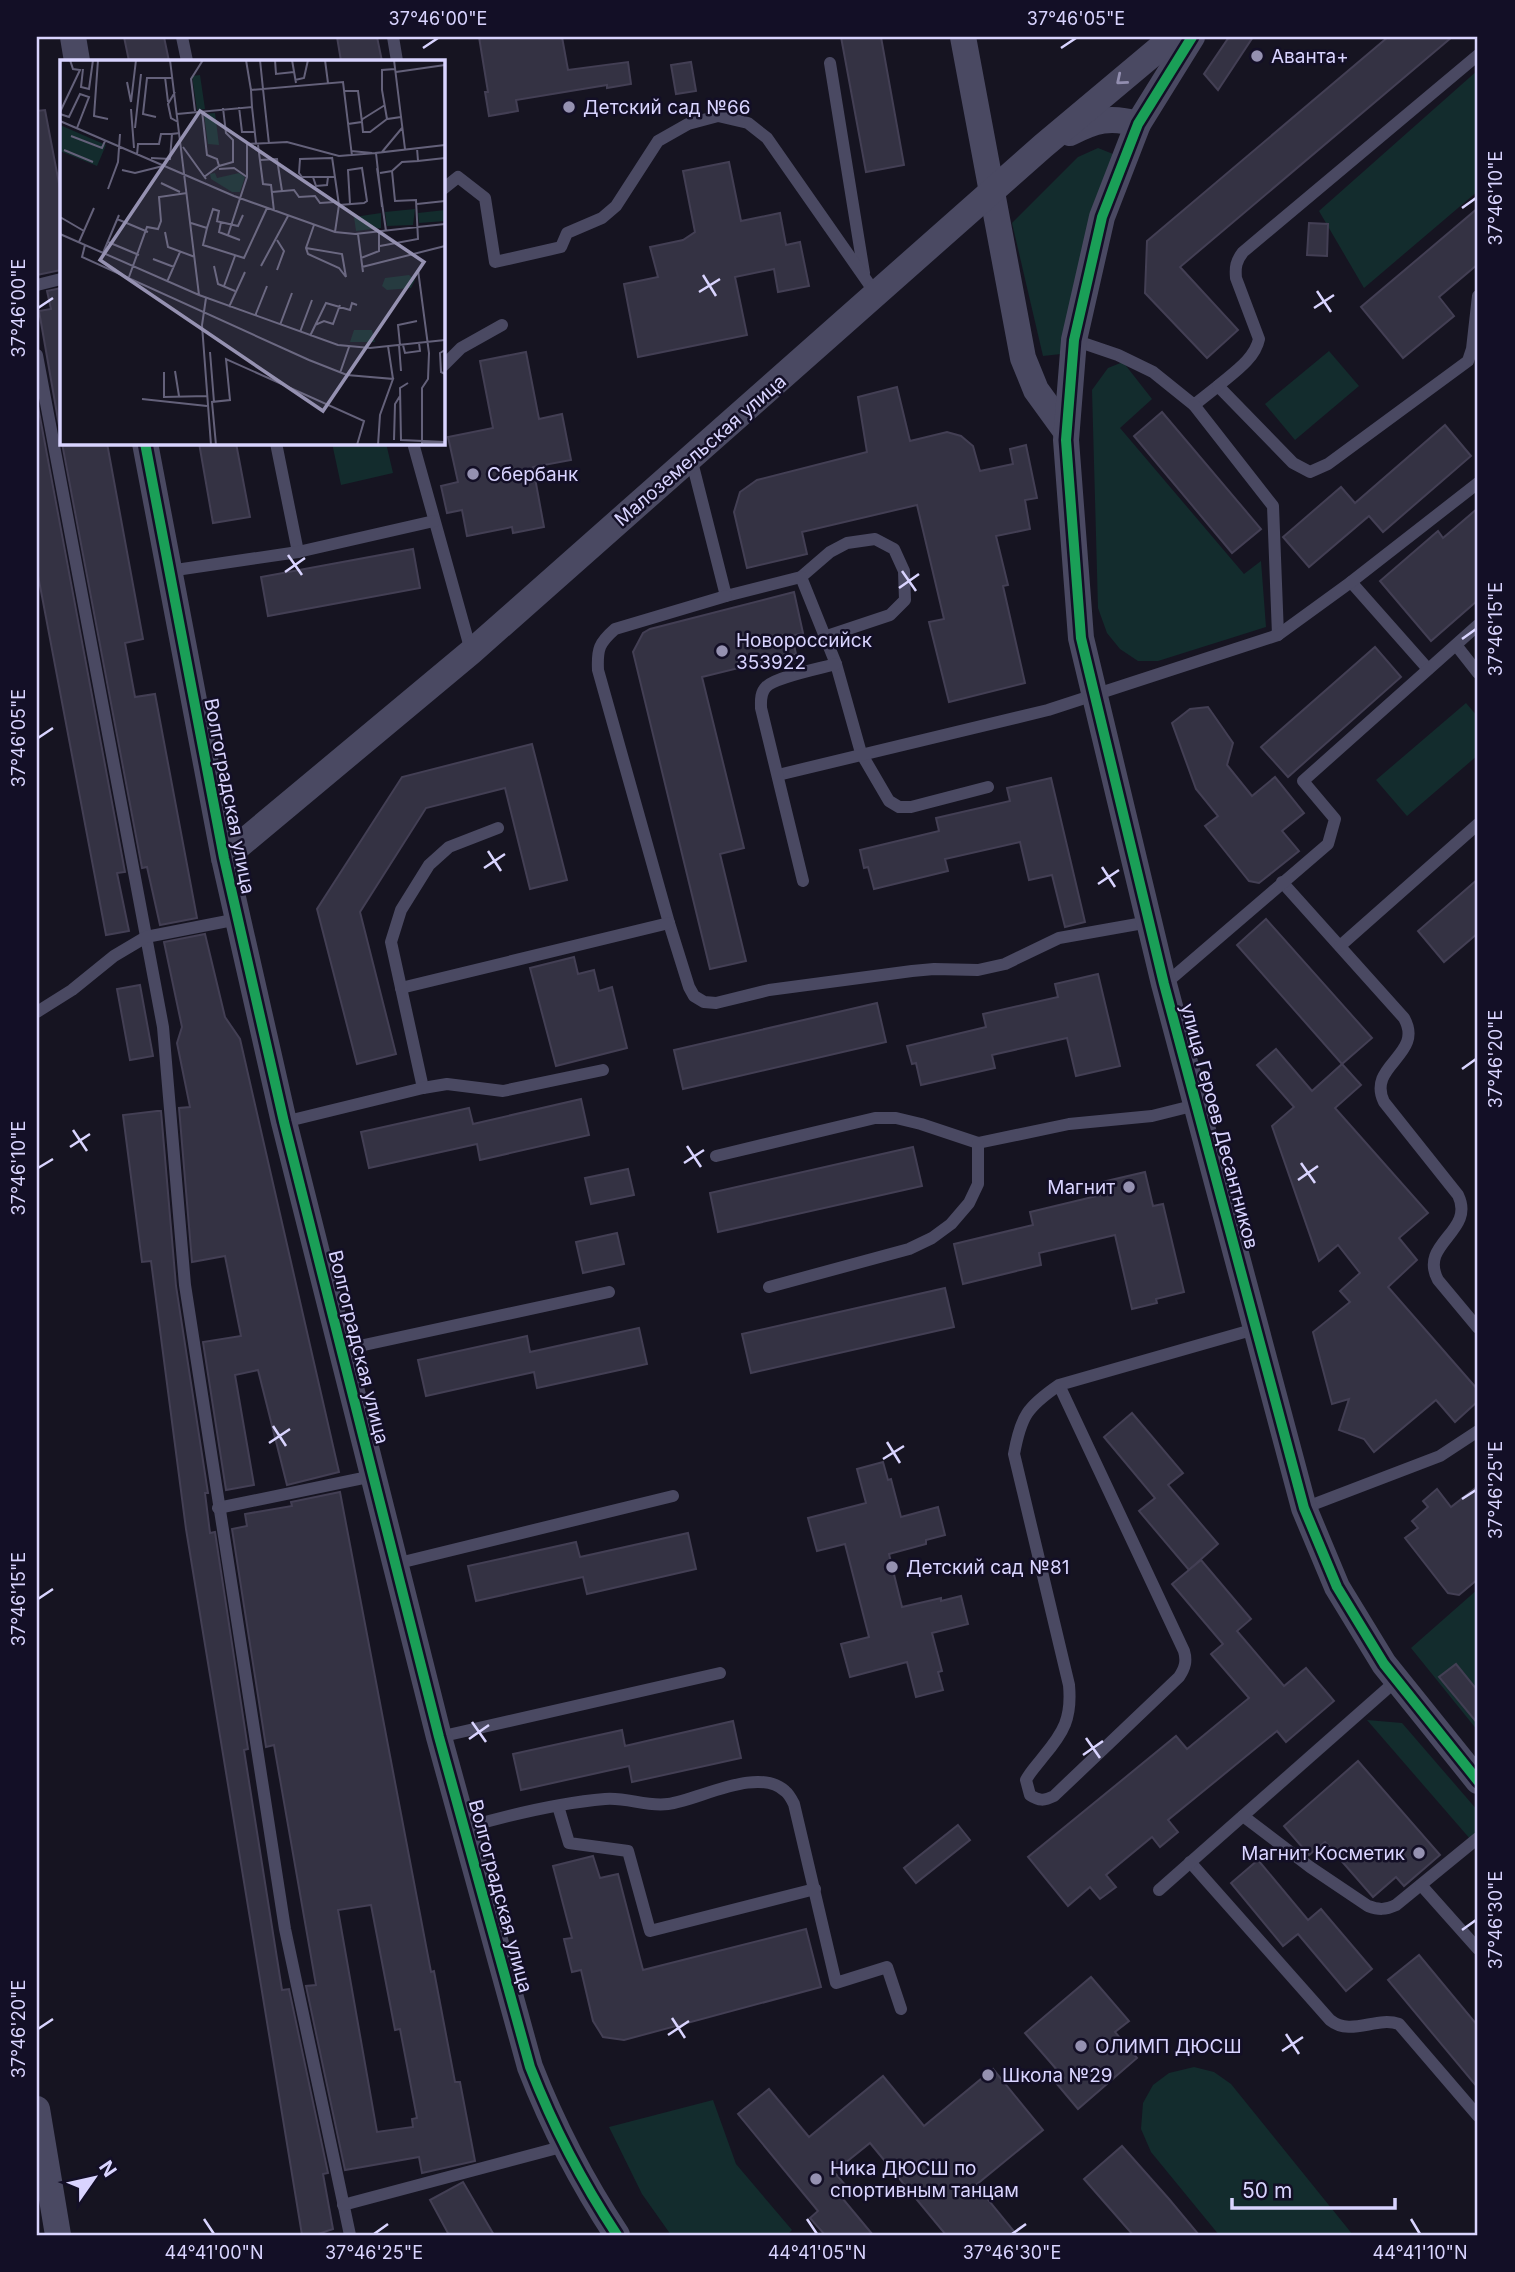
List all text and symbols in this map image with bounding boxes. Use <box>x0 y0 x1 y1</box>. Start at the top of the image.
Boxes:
text: 37°46'00"E <box>389 8 487 29</box>
text: 37°46'05"E <box>1027 8 1125 29</box>
place label: Аванта+ <box>1271 45 1349 68</box>
marker: Аванта+ <box>1249 48 1265 64</box>
inset map <box>60 60 444 444</box>
one-way arrow <box>1116 72 1129 85</box>
place label: Детский сад №66 <box>583 96 750 119</box>
marker: Детский сад №66 <box>561 99 577 115</box>
text: 37°46'10"E <box>1485 151 1506 245</box>
text: 37°46'00"E <box>8 259 29 357</box>
street label: Малоземельская улица <box>610 370 791 531</box>
place label: Сбербанк <box>487 463 579 486</box>
marker: Сбербанк <box>465 466 481 482</box>
text: 37°46'15"E <box>1485 582 1506 676</box>
place label: Новороссийск 353922 <box>736 629 873 674</box>
marker: Новороссийск 353922 <box>714 643 730 659</box>
text: 37°46'05"E <box>8 689 29 787</box>
street label: Волгоградская улица <box>199 696 260 896</box>
street label: улица Героев Десантников <box>1176 1001 1263 1251</box>
text: 37°46'20"E <box>1485 1010 1506 1108</box>
text: 37°46'10"E <box>8 1121 29 1215</box>
place label: Магнит <box>1047 1176 1115 1199</box>
marker: Магнит <box>1121 1179 1137 1195</box>
street label: Волгоградская улица <box>323 1248 394 1446</box>
text: 37°46'25"E <box>1485 1441 1506 1539</box>
text: 37°46'15"E <box>8 1552 29 1646</box>
place label: Детский сад №81 <box>906 1556 1069 1579</box>
marker: Детский сад №81 <box>884 1559 900 1575</box>
street label: Волгоградская улица <box>464 1797 537 1995</box>
place label: Магнит Косметик <box>1241 1842 1406 1865</box>
marker: Магнит Косметик <box>1411 1845 1427 1861</box>
text: 37°46'30"E <box>1485 1871 1506 1969</box>
text: 37°46'20"E <box>8 1980 29 2078</box>
place label: ОЛИМП ДЮСШ <box>1095 2035 1242 2058</box>
marker: ОЛИМП ДЮСШ <box>1073 2038 1089 2054</box>
place label: Школа №29 <box>1002 2064 1113 2087</box>
marker: Школа №29 <box>980 2067 996 2083</box>
north arrow <box>60 2142 130 2212</box>
text: N <box>94 2156 121 2181</box>
place label: Ника ДЮСШ по спортивным танцам <box>830 2157 1019 2202</box>
scale bar <box>1232 2167 1394 2211</box>
marker: Ника ДЮСШ по спортивным танцам <box>808 2171 824 2187</box>
text: 50 m <box>1242 2178 1292 2203</box>
text: 44°41'00"N <box>165 2242 263 2263</box>
text: 37°46'25"E <box>325 2242 423 2263</box>
text: 44°41'05"N <box>768 2242 866 2263</box>
text: 37°46'30"E <box>963 2242 1061 2263</box>
text: 44°41'10"N <box>1373 2242 1467 2263</box>

